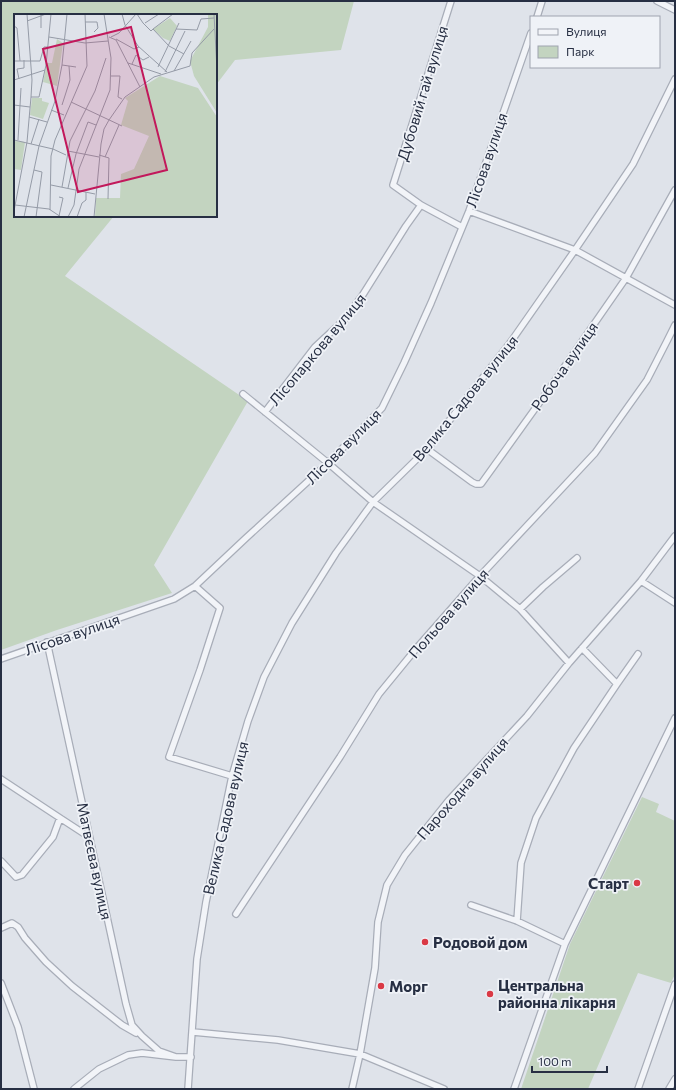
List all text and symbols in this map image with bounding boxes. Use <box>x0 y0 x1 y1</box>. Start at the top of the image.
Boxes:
inset map <box>14 14 217 217</box>
legend <box>530 16 660 68</box>
street label: Дубовий гай вулиця <box>393 23 451 163</box>
text: Вулиця <box>566 24 607 38</box>
text: Парк <box>566 44 595 58</box>
street label: Лісова вулиця <box>461 110 511 210</box>
street label: Лісопаркова вулиця <box>265 289 369 409</box>
street label: Робоча вулиця <box>527 318 601 414</box>
street label: Велика Садова вулиця <box>409 331 521 465</box>
street label: Лісова вулиця <box>302 405 384 487</box>
street label: Польова вулиця <box>404 564 492 662</box>
street label: Лісова вулиця <box>22 609 122 659</box>
street label: Пароходна вулиця <box>413 733 511 843</box>
street label: Велика Садова вулиця <box>199 739 251 897</box>
street label: Матвєєва вулиця <box>74 801 116 921</box>
place label: Старт <box>588 874 629 892</box>
marker: Старт <box>632 878 642 888</box>
place label: Родовой дом <box>433 933 528 951</box>
marker: Родовой дом <box>420 937 430 947</box>
place label: Центральна районна лікарня <box>498 976 616 1011</box>
place label: Морг <box>389 977 428 995</box>
marker: Морг <box>376 981 386 991</box>
marker: Центральна районна лікарня <box>485 989 495 999</box>
scale bar <box>532 1048 607 1074</box>
text: 100 m <box>538 1054 572 1068</box>

